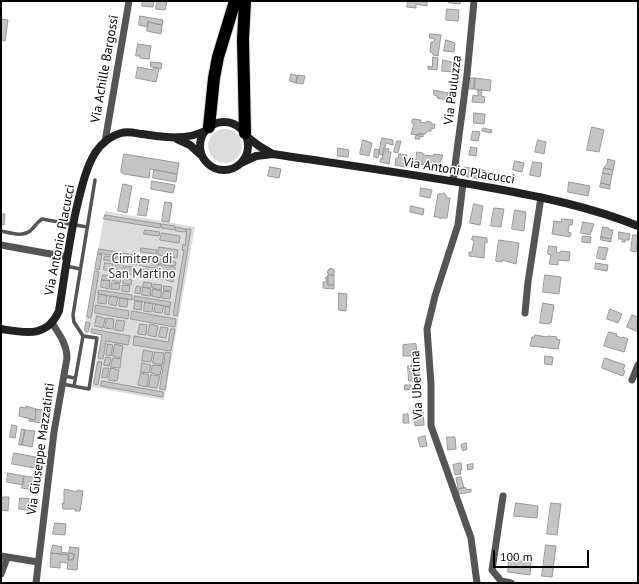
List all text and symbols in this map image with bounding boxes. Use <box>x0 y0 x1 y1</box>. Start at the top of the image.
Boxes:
street label: Via Achille Bargossi <box>88 14 122 124</box>
street label: Via Pauluzza <box>441 54 465 126</box>
street label: Via Antonio Placucci <box>402 154 516 188</box>
street label: Via Antonio Placucci <box>42 183 78 297</box>
park label: Cimitero di San Martino <box>108 251 176 282</box>
street label: Via Ubertina <box>407 350 427 420</box>
street label: Via Giuseppe Mazzatinti <box>24 382 58 516</box>
scale bar <box>495 542 591 568</box>
text: 100 m <box>500 549 533 564</box>

